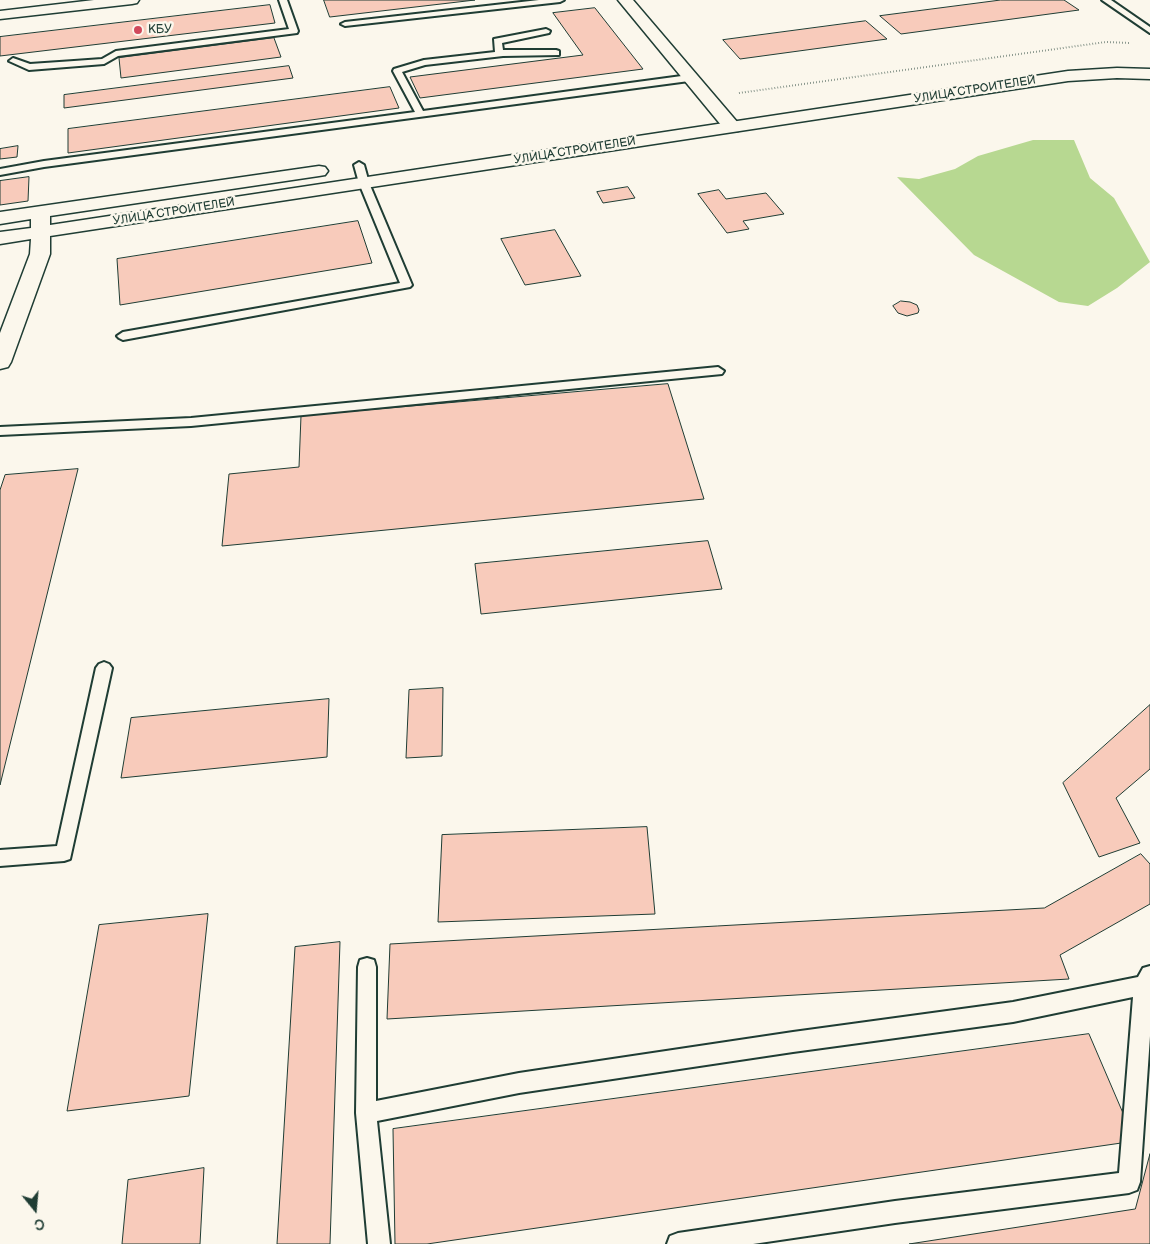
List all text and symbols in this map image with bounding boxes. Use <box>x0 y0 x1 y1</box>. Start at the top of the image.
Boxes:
place label: КБУ <box>148 23 172 37</box>
marker: КБУ <box>132 24 144 36</box>
street label: УЛИЦА СТРОИТЕЛЕЙ <box>913 73 1037 107</box>
street label: УЛИЦА СТРОИТЕЛЕЙ <box>513 134 637 168</box>
street label: УЛИЦА СТРОИТЕЛЕЙ <box>112 195 236 229</box>
north arrow <box>10 1184 60 1234</box>
text: С <box>32 1214 47 1233</box>

